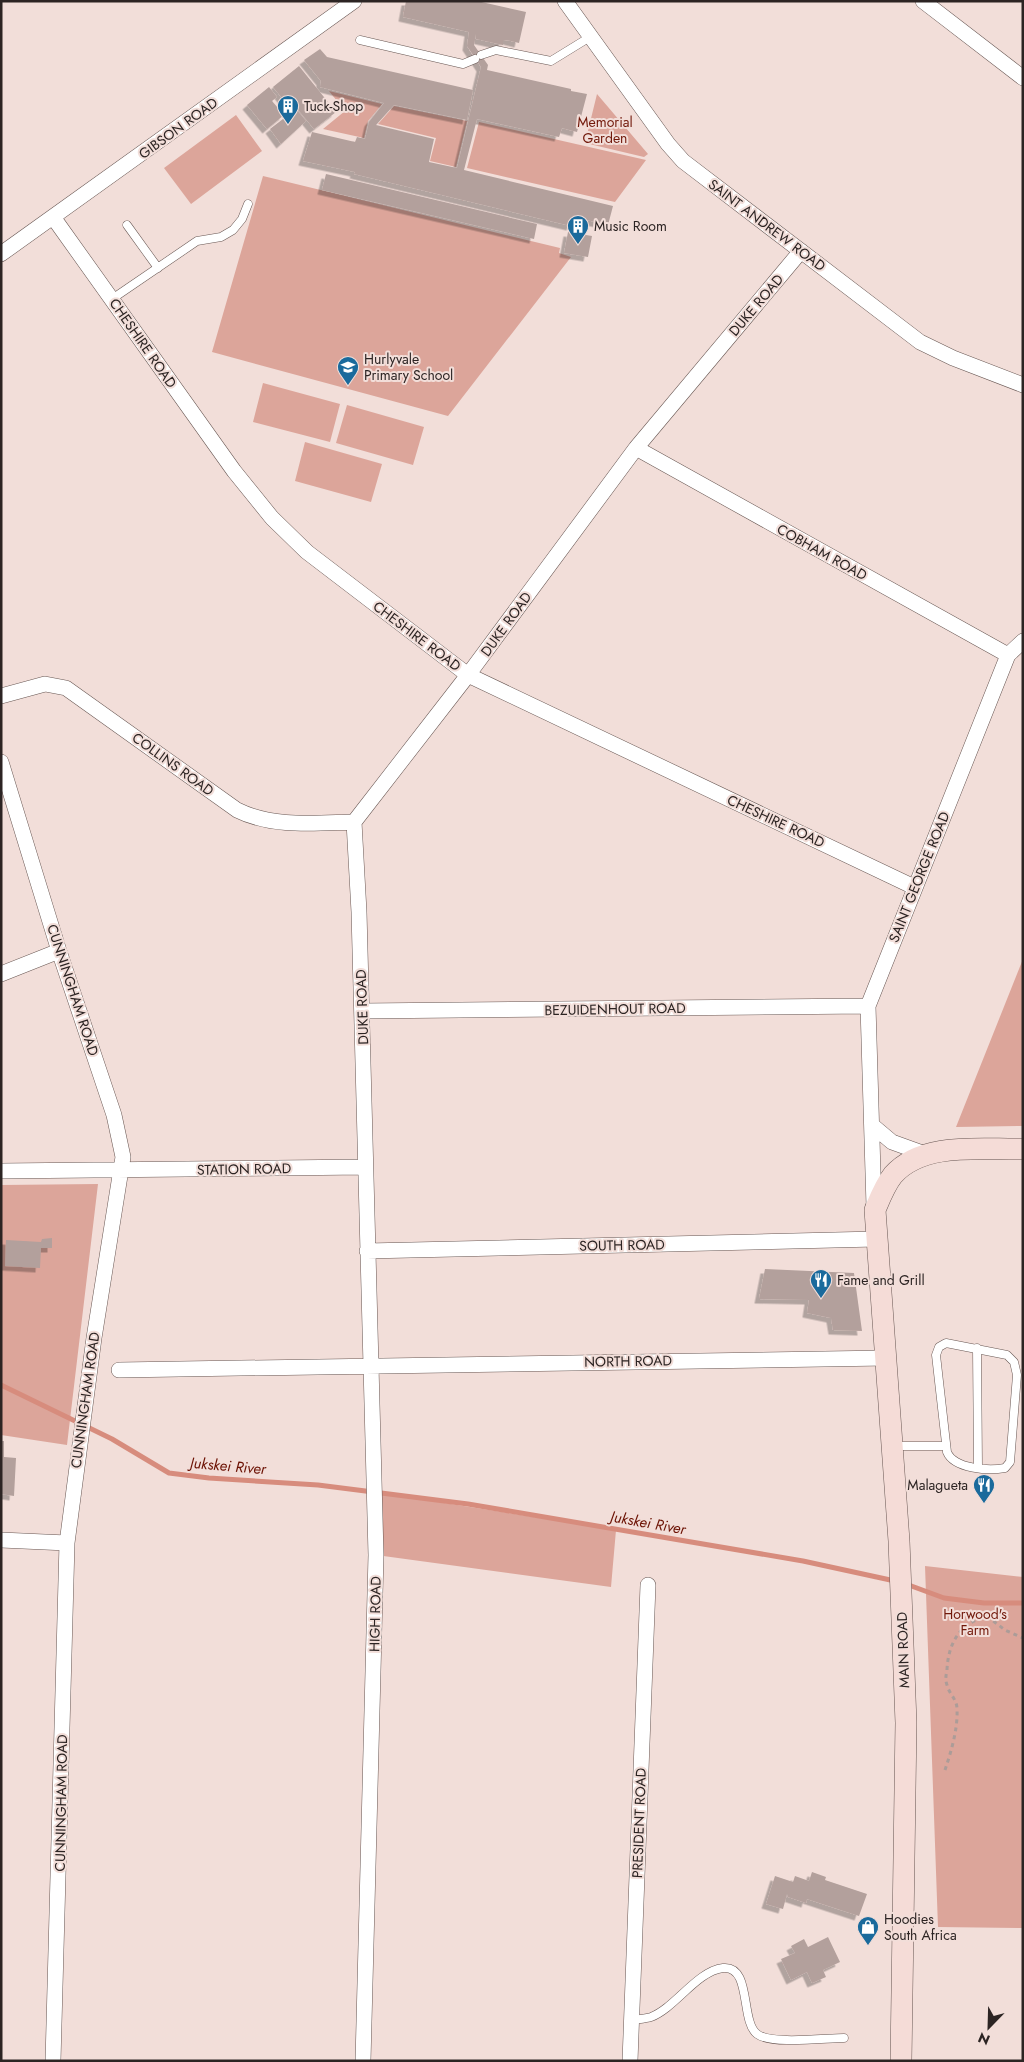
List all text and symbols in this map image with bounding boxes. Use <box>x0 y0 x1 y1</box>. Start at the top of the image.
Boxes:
street label: GIBSON ROAD <box>134 93 222 163</box>
building icon: Tuck-Shop <box>276 94 300 125</box>
place label: Tuck-Shop <box>304 96 363 116</box>
park label: Memorial Garden <box>577 112 633 148</box>
street label: SAINT ANDREW ROAD <box>704 174 830 276</box>
building icon: Music Room <box>566 214 590 245</box>
place label: Music Room <box>594 216 667 236</box>
street label: DUKE ROAD <box>724 270 788 340</box>
street label: CHESHIRE ROAD <box>105 294 181 392</box>
place label: Hurlyvale Primary School <box>364 349 453 385</box>
school or university icon: Hurlyvale Primary School <box>336 355 360 386</box>
street label: COBHAM ROAD <box>773 519 871 585</box>
street label: DUKE ROAD <box>476 588 536 660</box>
street label: CHESHIRE ROAD <box>369 596 465 676</box>
street label: COLLINS ROAD <box>128 728 218 800</box>
street label: CHESHIRE ROAD <box>724 790 828 852</box>
street label: SAINT GEORGE ROAD <box>884 809 954 945</box>
street label: CUNNINGHAM ROAD <box>42 922 104 1058</box>
street label: DUKE ROAD <box>351 969 373 1045</box>
street label: BEZUIDENHOUT ROAD <box>544 998 686 1020</box>
street label: STATION ROAD <box>197 1158 291 1180</box>
street label: SOUTH ROAD <box>579 1234 665 1256</box>
restaurant icon: Fame and Grill <box>809 1268 833 1299</box>
place label: Fame and Grill <box>837 1270 925 1290</box>
street label: CUNNINGHAM ROAD <box>66 1331 104 1469</box>
street label: NORTH ROAD <box>584 1350 672 1372</box>
water label: Jukskei River <box>186 1451 268 1480</box>
restaurant icon: Malagueta <box>972 1473 996 1504</box>
place label: Malagueta <box>907 1475 968 1495</box>
water label: Jukskei River <box>606 1505 688 1541</box>
street label: HIGH ROAD <box>364 1576 386 1652</box>
park label: Horwood's Farm <box>943 1604 1007 1640</box>
street label: MAIN ROAD <box>892 1612 914 1688</box>
street label: CUNNINGHAM ROAD <box>50 1734 72 1872</box>
street label: PRESIDENT ROAD <box>627 1768 651 1878</box>
place label: Hoodies South Africa <box>884 1909 957 1945</box>
shop icon: Hoodies South Africa <box>856 1915 880 1946</box>
north arrow <box>964 2002 1014 2052</box>
text: N <box>975 2028 993 2050</box>

